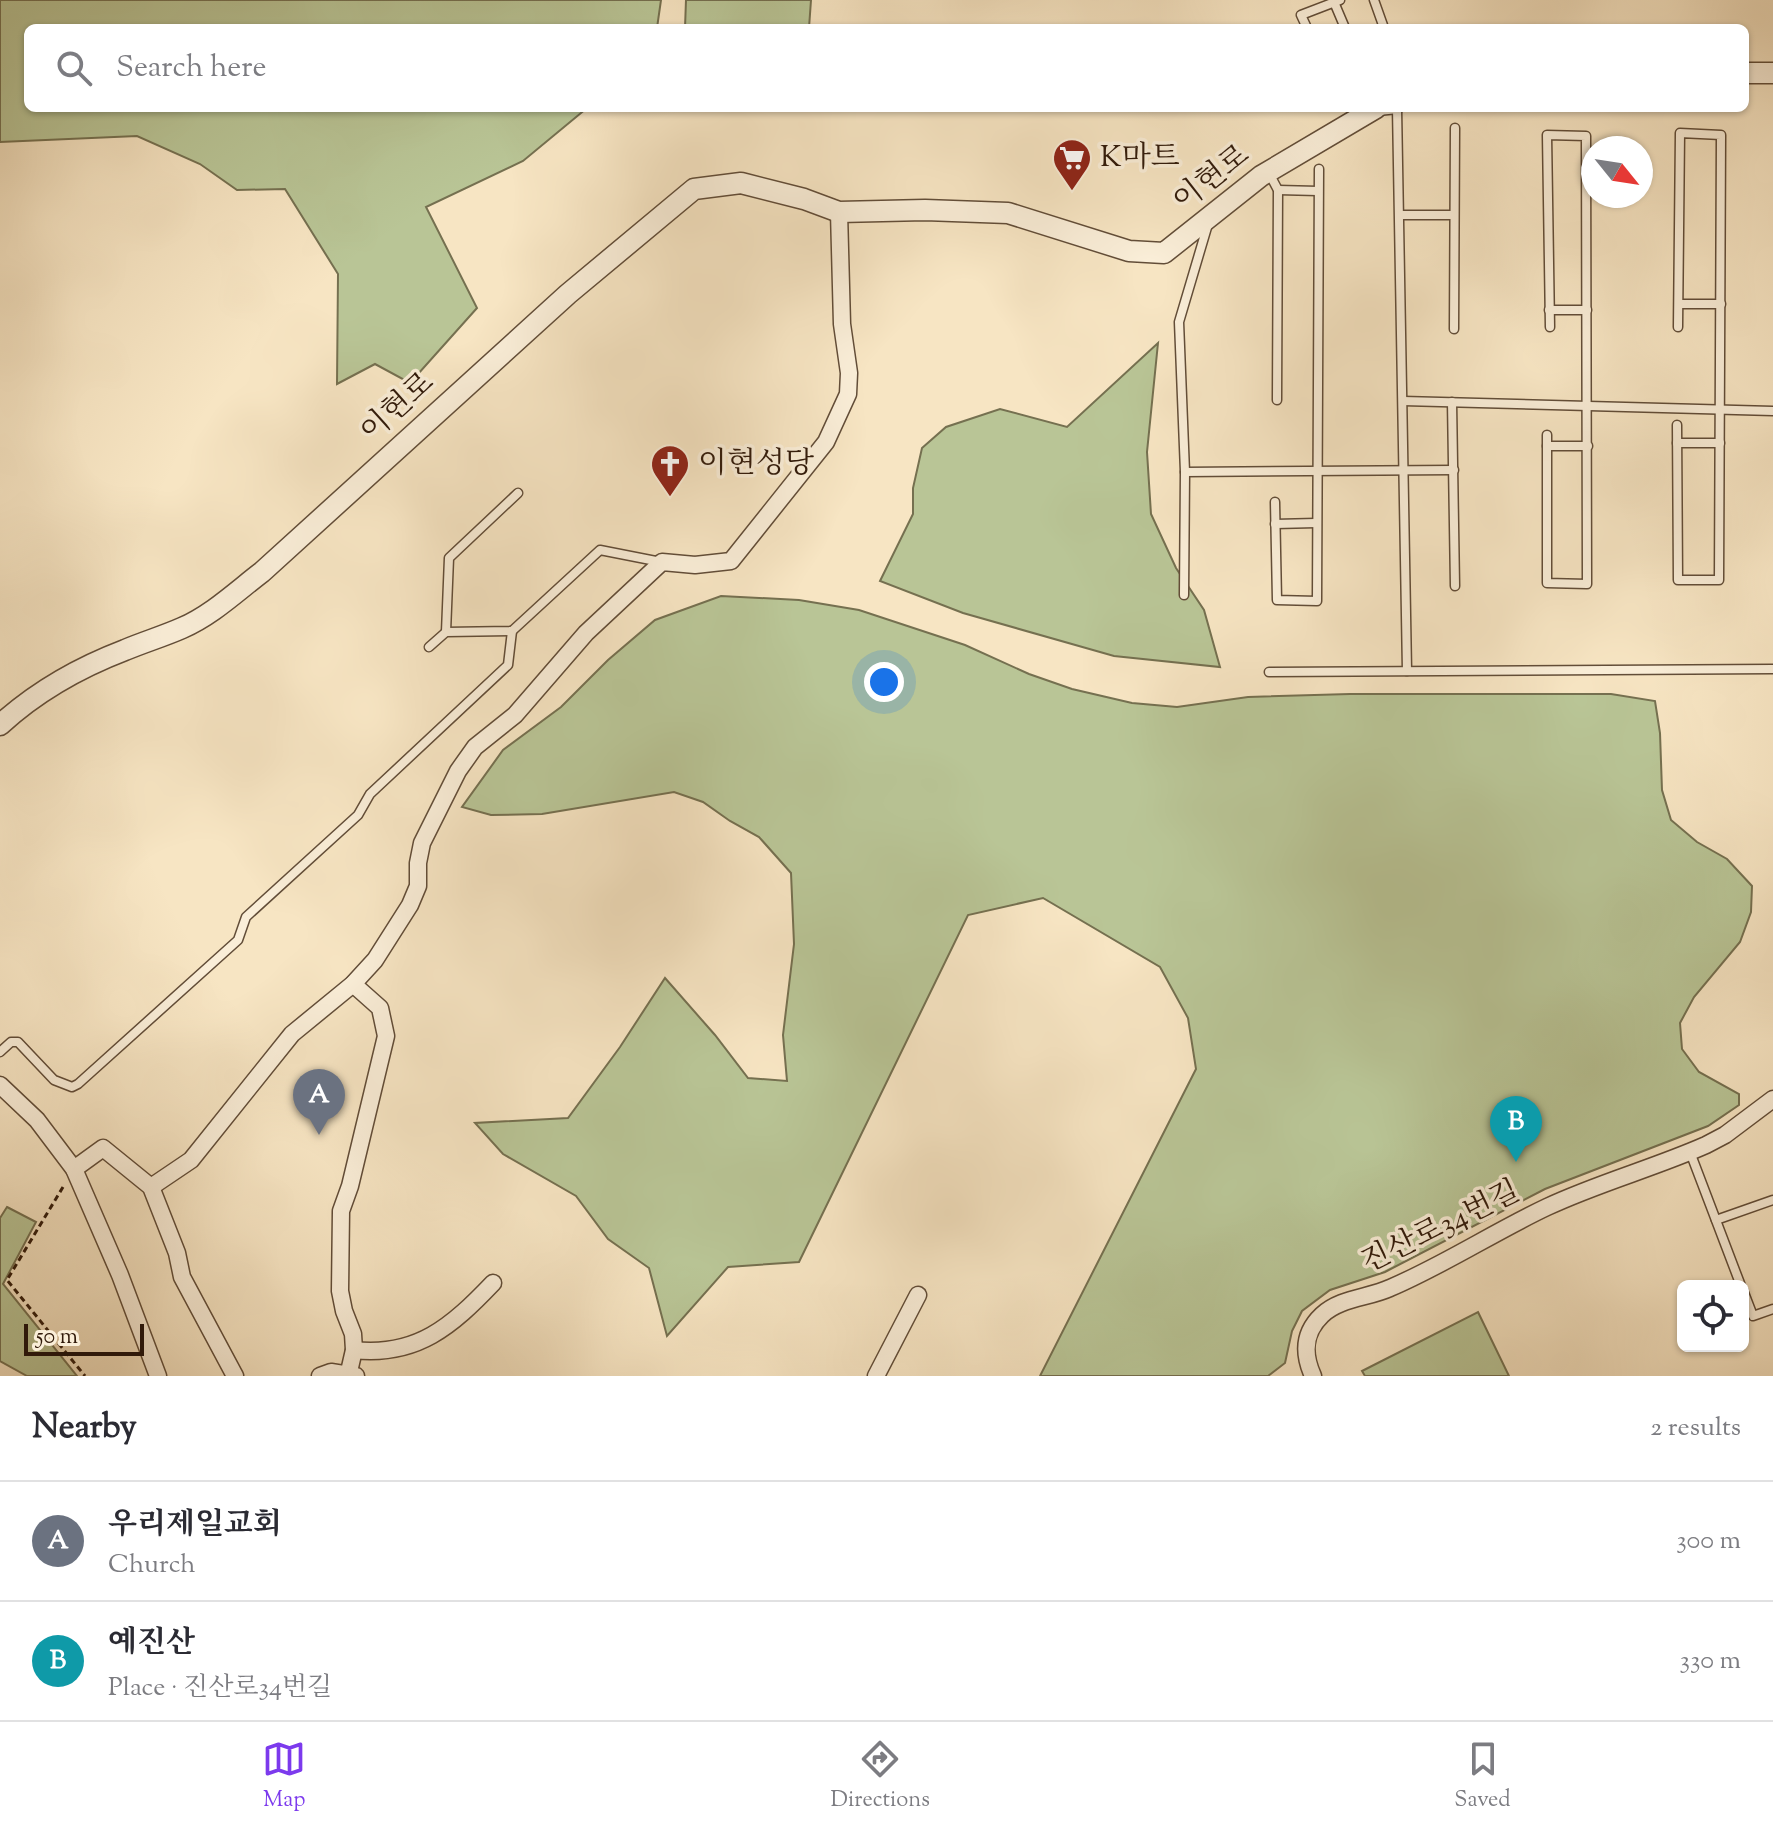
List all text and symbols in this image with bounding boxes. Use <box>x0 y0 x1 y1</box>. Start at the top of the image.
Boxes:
search box <box>24 24 1749 112</box>
icon: search <box>52 46 96 90</box>
text: Search here <box>116 47 266 90</box>
street label: 이현로 <box>1165 135 1260 223</box>
north arrow <box>1581 136 1653 208</box>
supermarket icon: K마트 <box>1051 137 1093 192</box>
place label: K마트 <box>1100 137 1180 180</box>
street label: 이현로 <box>351 363 445 453</box>
church icon: 이현성당 <box>649 443 691 498</box>
place label: 이현성당 <box>698 443 814 486</box>
your location <box>864 662 904 702</box>
pin: A <box>293 1069 345 1135</box>
pin: B <box>1490 1096 1542 1162</box>
street label: 진산로34번길 <box>1354 1171 1528 1285</box>
map controls <box>1677 1280 1749 1352</box>
button: locate <box>1677 1280 1749 1352</box>
scale bar <box>24 1320 144 1356</box>
text: 50 m <box>36 1322 78 1354</box>
text: Nearby <box>32 1404 137 1453</box>
text: 2 results <box>1650 1410 1741 1447</box>
text: 우리제일교회 <box>108 1504 282 1547</box>
text: A <box>47 1523 69 1560</box>
text: 300 m <box>1676 1523 1741 1560</box>
text: Church <box>108 1547 196 1584</box>
text: 예진산 <box>108 1622 195 1665</box>
text: B <box>50 1643 66 1680</box>
text: 330 m <box>1679 1643 1741 1680</box>
text: Place · 진산로34번길 <box>108 1670 332 1707</box>
tab: Map <box>262 1737 306 1817</box>
tab: Directions <box>831 1737 930 1817</box>
tab: Saved <box>1454 1737 1511 1817</box>

